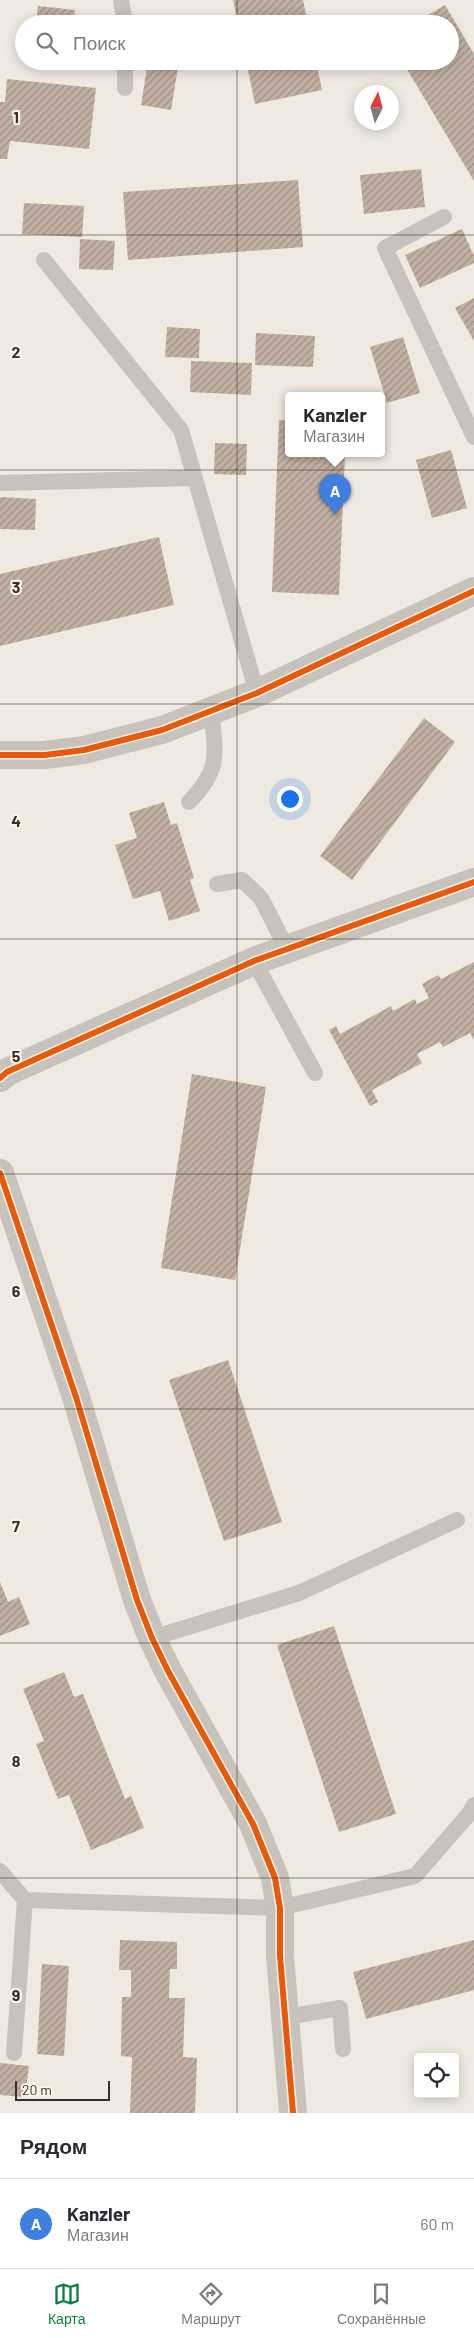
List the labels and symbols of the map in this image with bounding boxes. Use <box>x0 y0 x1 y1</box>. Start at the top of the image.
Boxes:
north arrow <box>354 85 399 130</box>
text: 1 <box>13 107 19 126</box>
text: 2 <box>12 342 21 361</box>
pin: A <box>319 474 351 515</box>
text: 3 <box>12 577 20 596</box>
your location <box>277 786 303 812</box>
text: 4 <box>11 811 21 830</box>
text: 5 <box>12 1046 21 1065</box>
text: 6 <box>12 1281 21 1300</box>
text: 7 <box>12 1516 20 1535</box>
text: 8 <box>12 1751 21 1770</box>
text: 9 <box>12 1985 20 2004</box>
scale bar <box>15 2078 110 2101</box>

